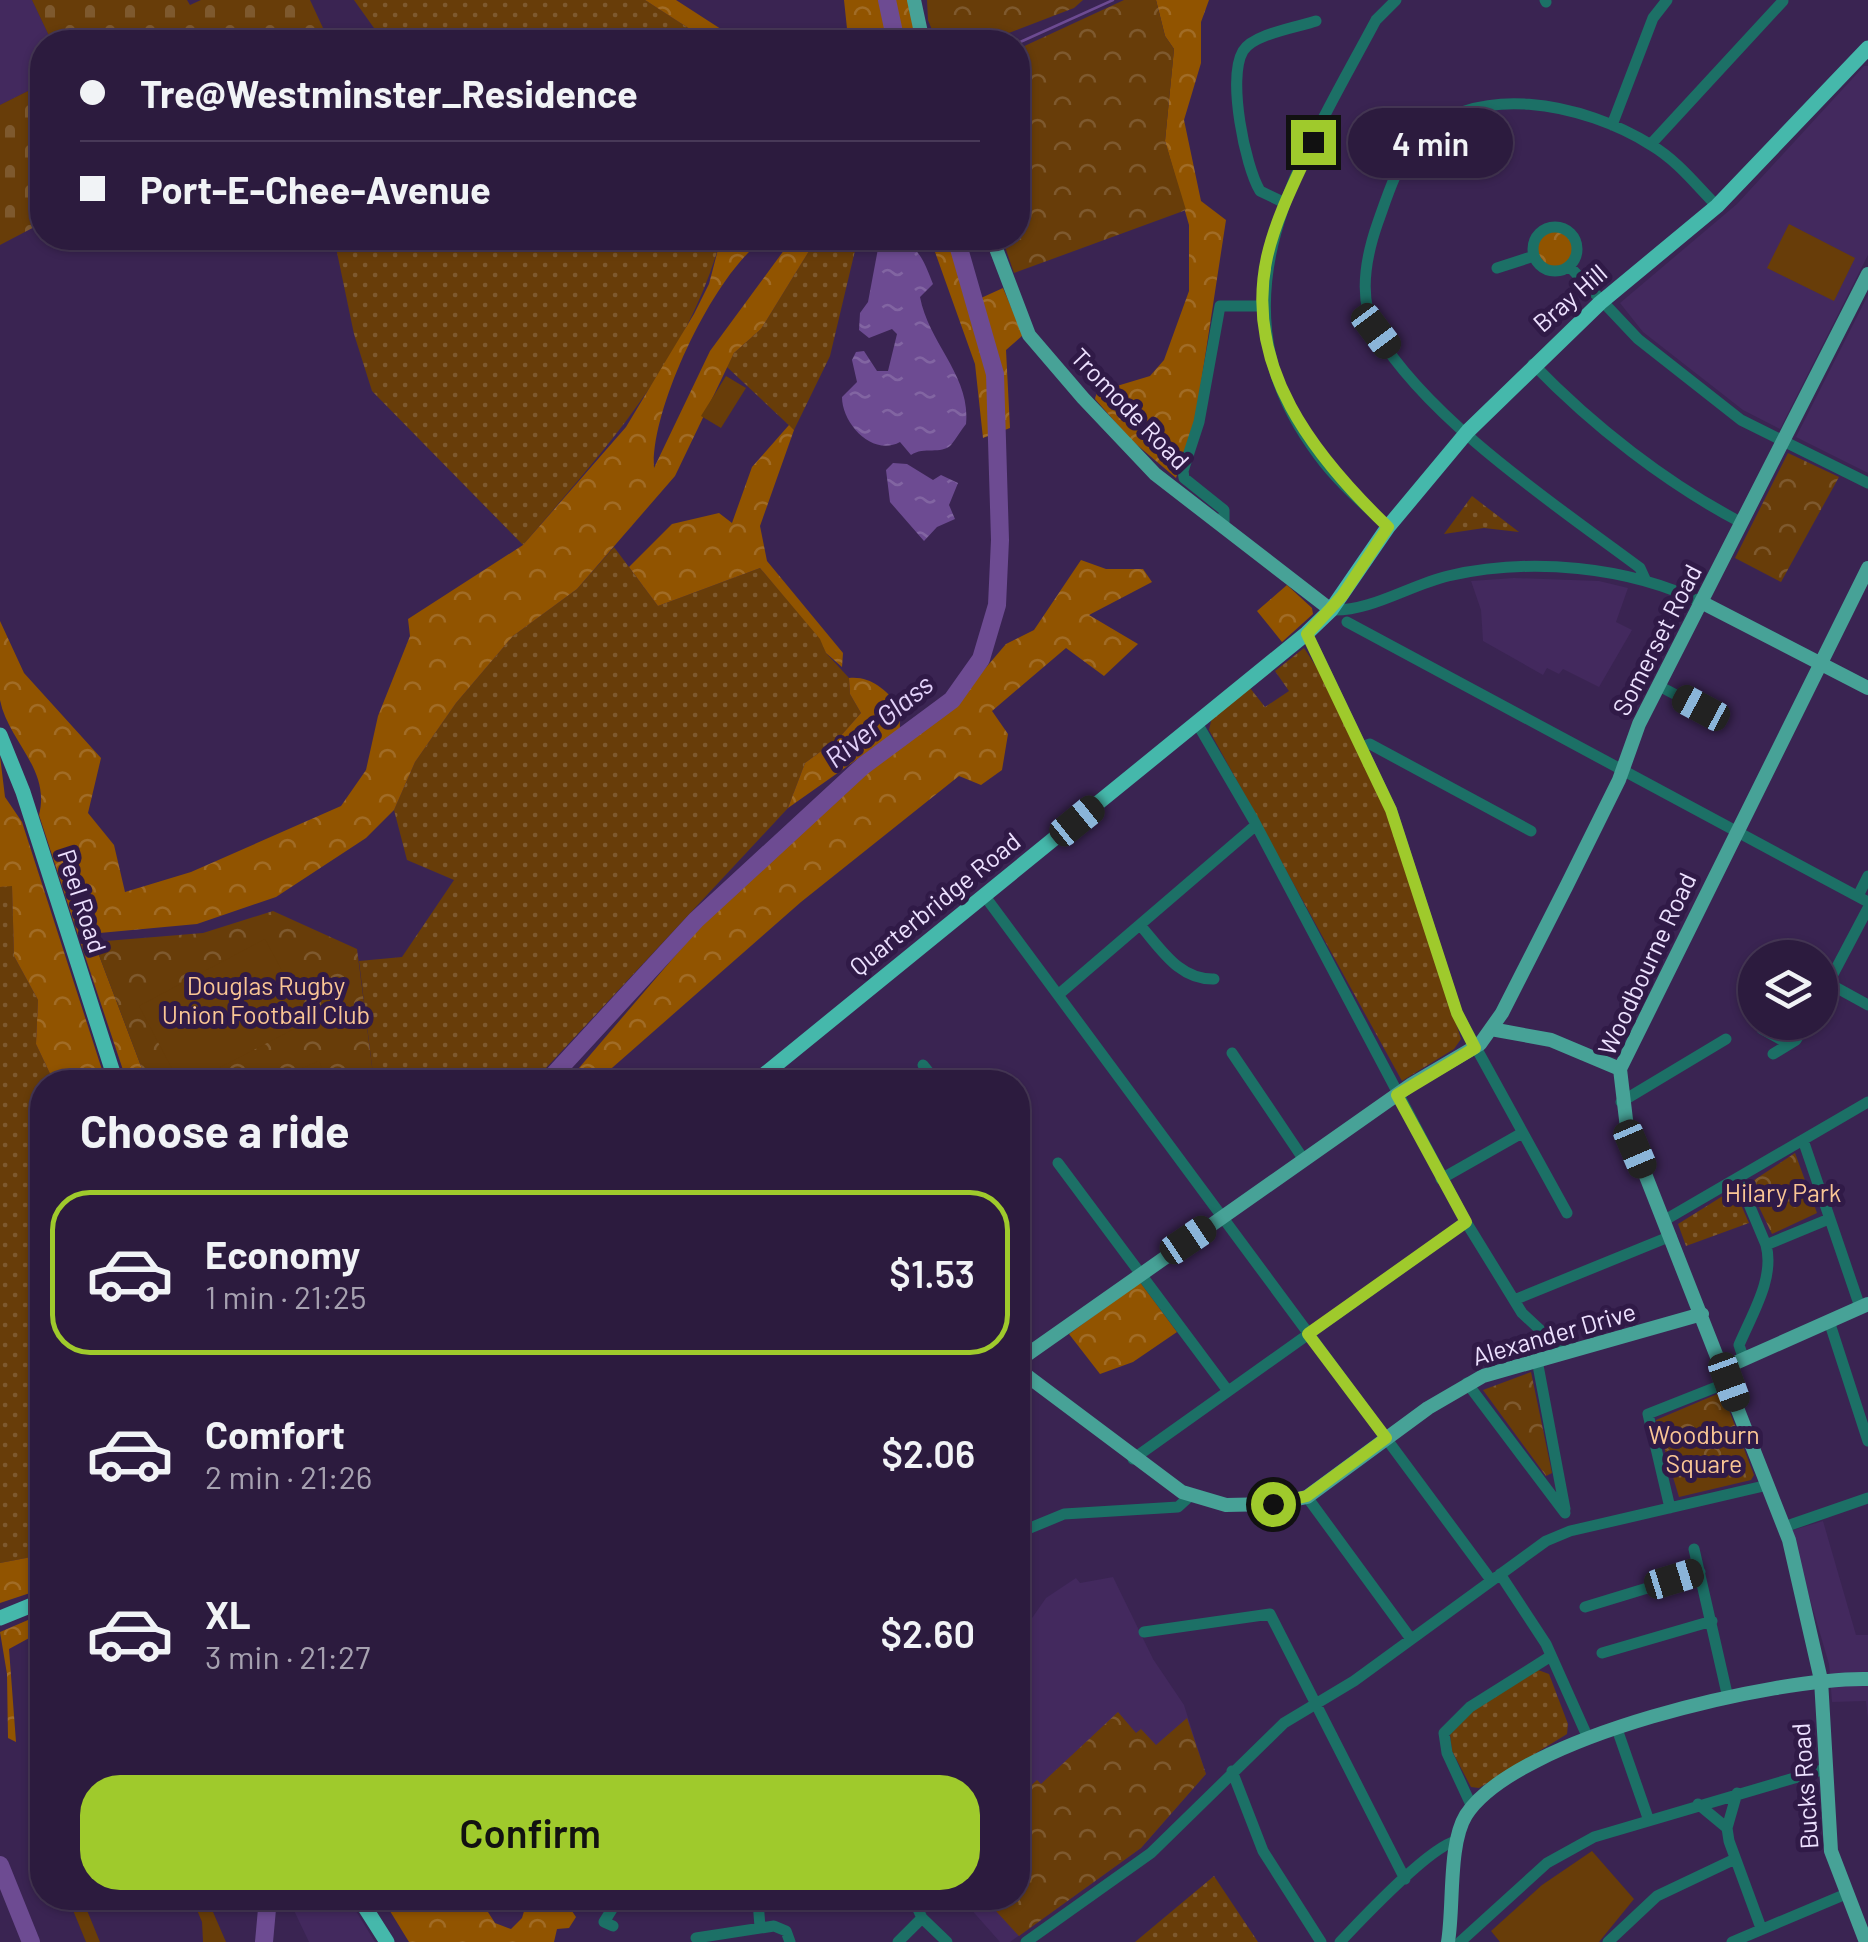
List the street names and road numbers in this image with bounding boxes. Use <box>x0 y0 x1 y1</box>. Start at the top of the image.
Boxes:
street label: Bray Hill <box>1526 257 1612 337</box>
street label: Tromode Road <box>1065 341 1196 475</box>
street label: Somerset Road <box>1605 559 1707 720</box>
street label: Quarterbridge Road <box>843 825 1026 981</box>
street label: Peel Road <box>52 845 114 956</box>
street label: Woodbourne Road <box>1591 867 1702 1060</box>
street label: Alexander Drive <box>1469 1295 1639 1371</box>
street label: Bucks Road <box>1785 1722 1823 1850</box>

